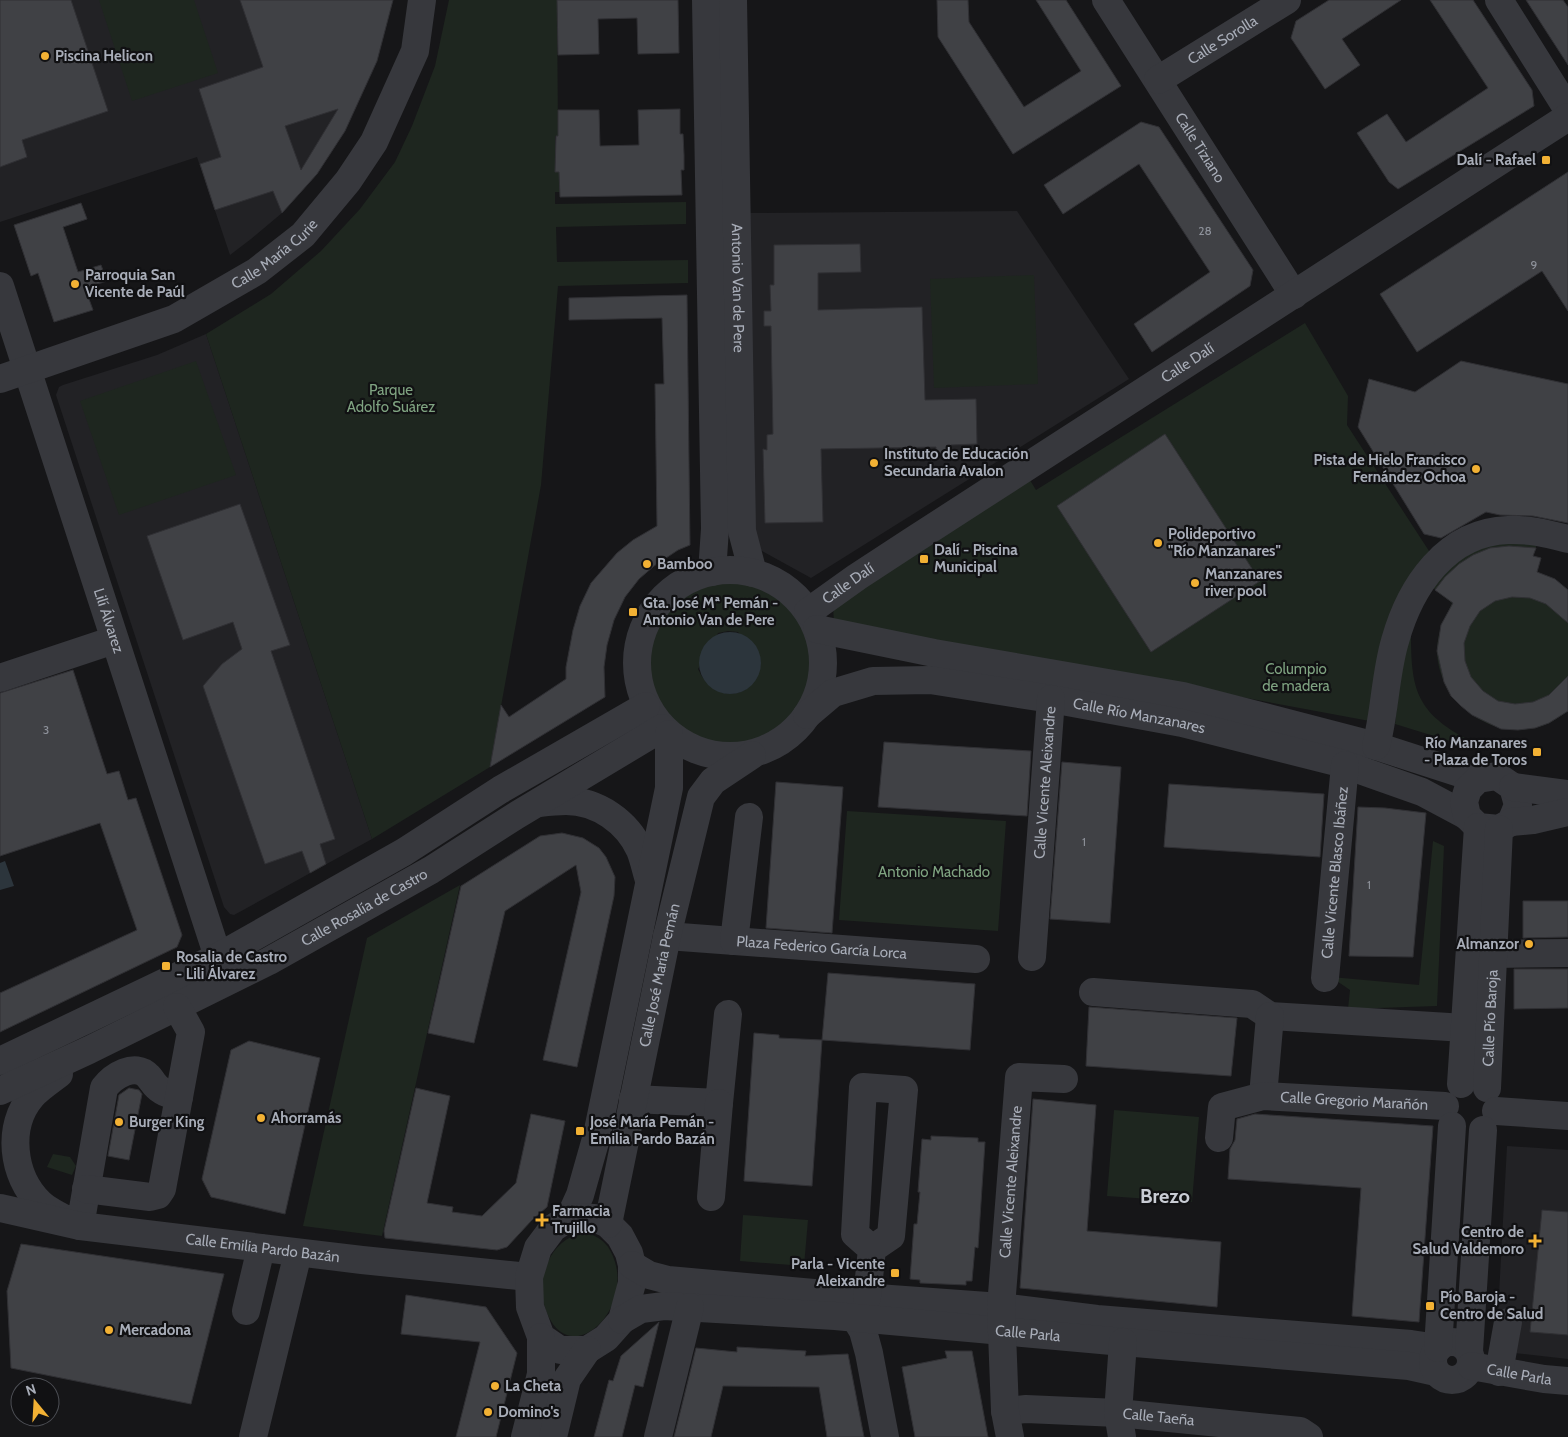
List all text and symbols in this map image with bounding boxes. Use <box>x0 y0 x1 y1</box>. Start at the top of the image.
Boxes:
street label: Calle Sorolla <box>1184 11 1261 68</box>
place label: Piscina Helicon <box>55 47 153 65</box>
marker: Piscina Helicon <box>39 50 51 62</box>
street label: Calle Tiziano <box>1171 109 1229 186</box>
place label: Dalí - Rafael <box>1456 151 1536 169</box>
marker: Dalí - Rafael <box>1540 154 1552 166</box>
street label: Calle María Curie <box>228 215 322 293</box>
street label: Antonio Van de Pere <box>728 223 748 353</box>
house number: 28 <box>1198 223 1212 238</box>
house number: 9 <box>1531 257 1538 272</box>
place label: Parroquia San Vicente de Paúl <box>85 266 185 301</box>
marker: Parroquia San Vicente de Paúl <box>69 278 81 290</box>
street label: Calle Dalí <box>1158 339 1217 387</box>
park label: Parque Adolfo Suárez <box>347 381 435 416</box>
place label: Instituto de Educación Secundaria Avalon <box>884 445 1028 480</box>
place label: Pista de Hielo Francisco Fernández Ochoa <box>1314 451 1467 486</box>
marker: Instituto de Educación Secundaria Avalon <box>868 457 880 469</box>
marker: Pista de Hielo Francisco Fernández Ochoa <box>1470 463 1482 475</box>
place label: Polideportivo "Río Manzanares" <box>1168 525 1281 560</box>
marker: Polideportivo "Río Manzanares" <box>1152 537 1164 549</box>
place label: Dalí - Piscina Municipal <box>934 541 1018 576</box>
marker: Dalí - Piscina Municipal <box>918 553 930 565</box>
place label: Bamboo <box>657 555 713 573</box>
marker: Bamboo <box>641 558 653 570</box>
street label: Calle Dalí <box>819 559 877 608</box>
place label: Manzanares river pool <box>1205 565 1282 600</box>
marker: Manzanares river pool <box>1189 577 1201 589</box>
street label: Lilí Álvarez <box>90 586 128 656</box>
place label: Gta. José Mª Pemán - Antonio Van de Pere <box>643 594 778 629</box>
marker: Gta. José Mª Pemán - Antonio Van de Pere <box>627 606 639 618</box>
park label: Columpio de madera <box>1262 660 1331 695</box>
street label: Calle Río Manzanares <box>1072 694 1207 738</box>
street label: Calle Vicente Aleixandre <box>1030 705 1059 859</box>
house number: 3 <box>43 722 49 737</box>
place label: Río Manzanares - Plaza de Toros <box>1424 734 1527 769</box>
marker: Río Manzanares - Plaza de Toros <box>1531 746 1543 758</box>
street label: Calle Vicente Blasco Ibáñez <box>1318 786 1352 959</box>
house number: 1 <box>1082 834 1086 849</box>
park label: Antonio Machado <box>878 863 990 881</box>
street label: Calle Rosalía de Castro <box>298 865 431 950</box>
house number: 1 <box>1367 877 1371 892</box>
street label: Calle José María Pemán <box>635 902 684 1049</box>
street label: Plaza Federico García Lorca <box>736 932 908 963</box>
place label: Almanzor <box>1457 935 1519 953</box>
marker: Almanzor <box>1523 938 1535 950</box>
place label: Rosalia de Castro - Lili Álvarez <box>176 948 287 983</box>
marker: Rosalia de Castro - Lili Álvarez <box>160 960 172 972</box>
street label: Calle Pío Baroja <box>1479 968 1502 1067</box>
street label: Calle Gregorio Marañón <box>1280 1088 1429 1114</box>
street label: Calle Vicente Aleixandre <box>996 1105 1026 1259</box>
place label: Ahorramás <box>271 1109 341 1127</box>
marker: Ahorramás <box>255 1112 267 1124</box>
place label: Burger King <box>129 1113 205 1131</box>
place label: José María Pemán - Emilia Pardo Bazán <box>589 1113 715 1148</box>
marker: Burger King <box>113 1116 125 1128</box>
marker: José María Pemán - Emilia Pardo Bazán <box>574 1125 586 1137</box>
district label: Brezo <box>1140 1184 1190 1208</box>
place label: Farmacia Trujillo <box>552 1202 611 1237</box>
marker: Farmacia Trujillo <box>536 1214 548 1226</box>
place label: Centro de Salud Valdemoro <box>1412 1223 1524 1258</box>
street label: Calle Emilia Pardo Bazán <box>185 1230 341 1266</box>
marker: Centro de Salud Valdemoro <box>1528 1234 1542 1248</box>
place label: Parla - Vicente Aleixandre <box>791 1255 885 1290</box>
marker: Parla - Vicente Aleixandre <box>889 1267 901 1279</box>
place label: Pío Baroja - Centro de Salud <box>1440 1288 1543 1323</box>
marker: Pío Baroja - Centro de Salud <box>1424 1300 1436 1312</box>
place label: Mercadona <box>119 1321 192 1339</box>
street label: Calle Parla <box>994 1321 1062 1345</box>
marker: Mercadona <box>103 1324 115 1336</box>
street label: Calle Parla <box>1485 1360 1553 1389</box>
north arrow <box>10 1377 60 1427</box>
place label: La Cheta <box>505 1377 562 1395</box>
text: N <box>23 1380 38 1400</box>
marker: La Cheta <box>489 1380 501 1392</box>
place label: Domino's <box>498 1403 559 1421</box>
street label: Calle Taeña <box>1122 1405 1196 1430</box>
marker: Domino's <box>482 1406 494 1418</box>

